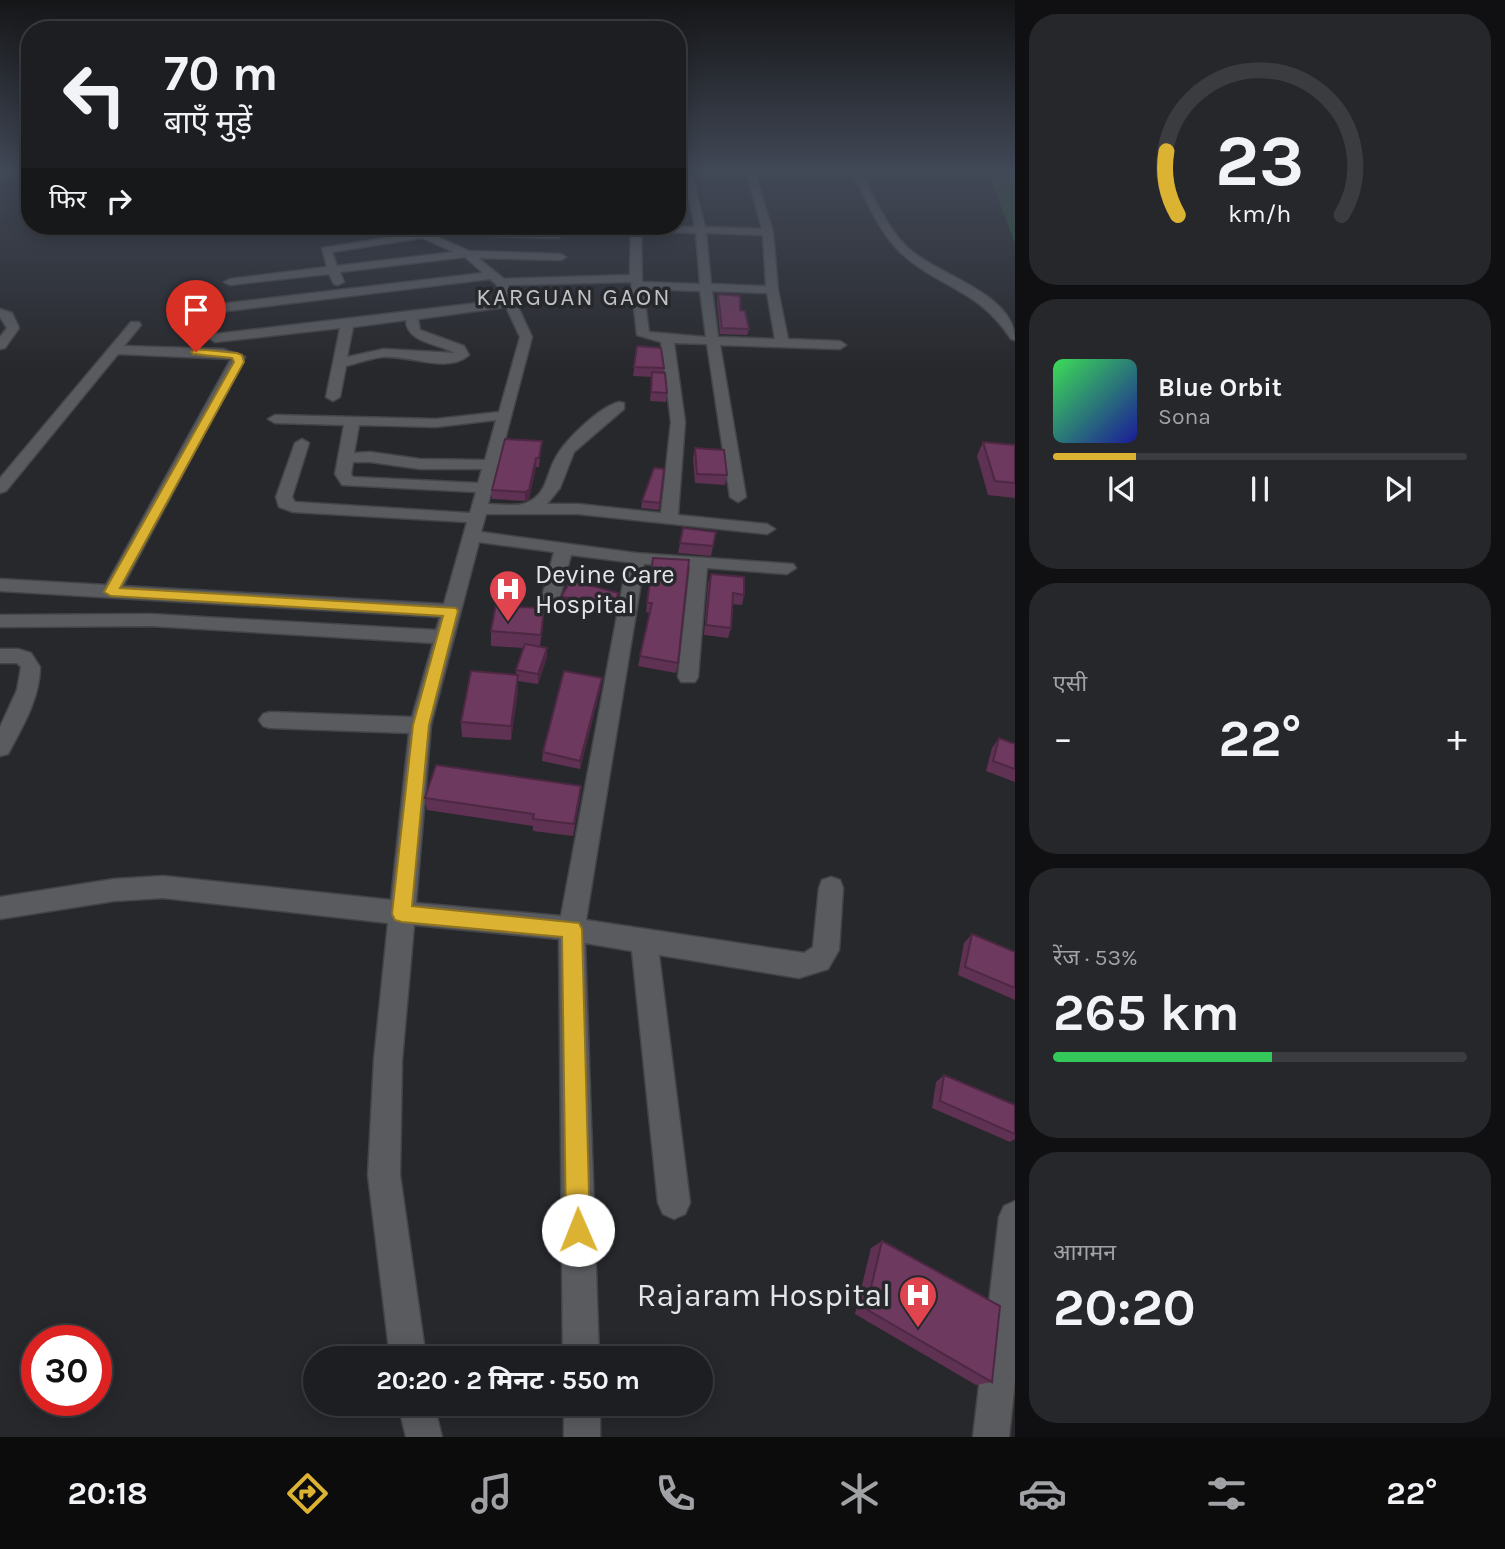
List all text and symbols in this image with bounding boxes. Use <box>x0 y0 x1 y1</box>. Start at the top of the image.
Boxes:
text: 70 m <box>164 45 278 102</box>
icon: left <box>49 49 140 140</box>
text: बाएँ मुड़ें <box>164 104 252 141</box>
text: 23 <box>1215 119 1305 204</box>
icon: right <box>100 182 138 220</box>
text: फिर <box>49 184 86 215</box>
text: km/h <box>1228 199 1292 228</box>
pin <box>166 280 226 352</box>
district label: KARGUAN GAON <box>476 283 672 311</box>
icon: arrive <box>177 291 215 329</box>
text: Blue Orbit <box>1158 372 1282 403</box>
text: Sona <box>1158 403 1211 430</box>
icon: previous <box>1103 470 1141 508</box>
icon: pause <box>1241 470 1279 508</box>
icon: next <box>1379 470 1417 508</box>
place label: Devine Care Hospital <box>535 559 675 620</box>
hospital icon: Devine Care Hospital <box>487 568 529 623</box>
text: एसी <box>1053 670 1087 697</box>
text: 22° <box>1218 708 1302 769</box>
text: − <box>1053 716 1073 761</box>
text: + <box>1447 716 1467 761</box>
text: रेंज · 53% <box>1053 944 1138 971</box>
text: 265 km <box>1053 982 1240 1043</box>
position arrow <box>541 1193 615 1267</box>
text: आगमन <box>1053 1239 1116 1266</box>
hospital icon: Rajaram Hospital <box>897 1274 939 1329</box>
place label: Rajaram Hospital <box>637 1277 891 1314</box>
text: 20:20 <box>1053 1277 1196 1338</box>
speed limit sign: 30 <box>21 1325 112 1416</box>
text: 20:20 · 2 मिनट · 550 m <box>376 1365 640 1396</box>
icon: directions <box>283 1469 332 1518</box>
icon: music <box>467 1469 516 1518</box>
icon: phone <box>651 1469 700 1518</box>
icon: climate <box>835 1469 884 1518</box>
icon: car <box>1018 1469 1067 1518</box>
icon: filters <box>1202 1469 1251 1518</box>
text: 20:18 <box>67 1475 148 1512</box>
text: 22° <box>1386 1475 1438 1512</box>

